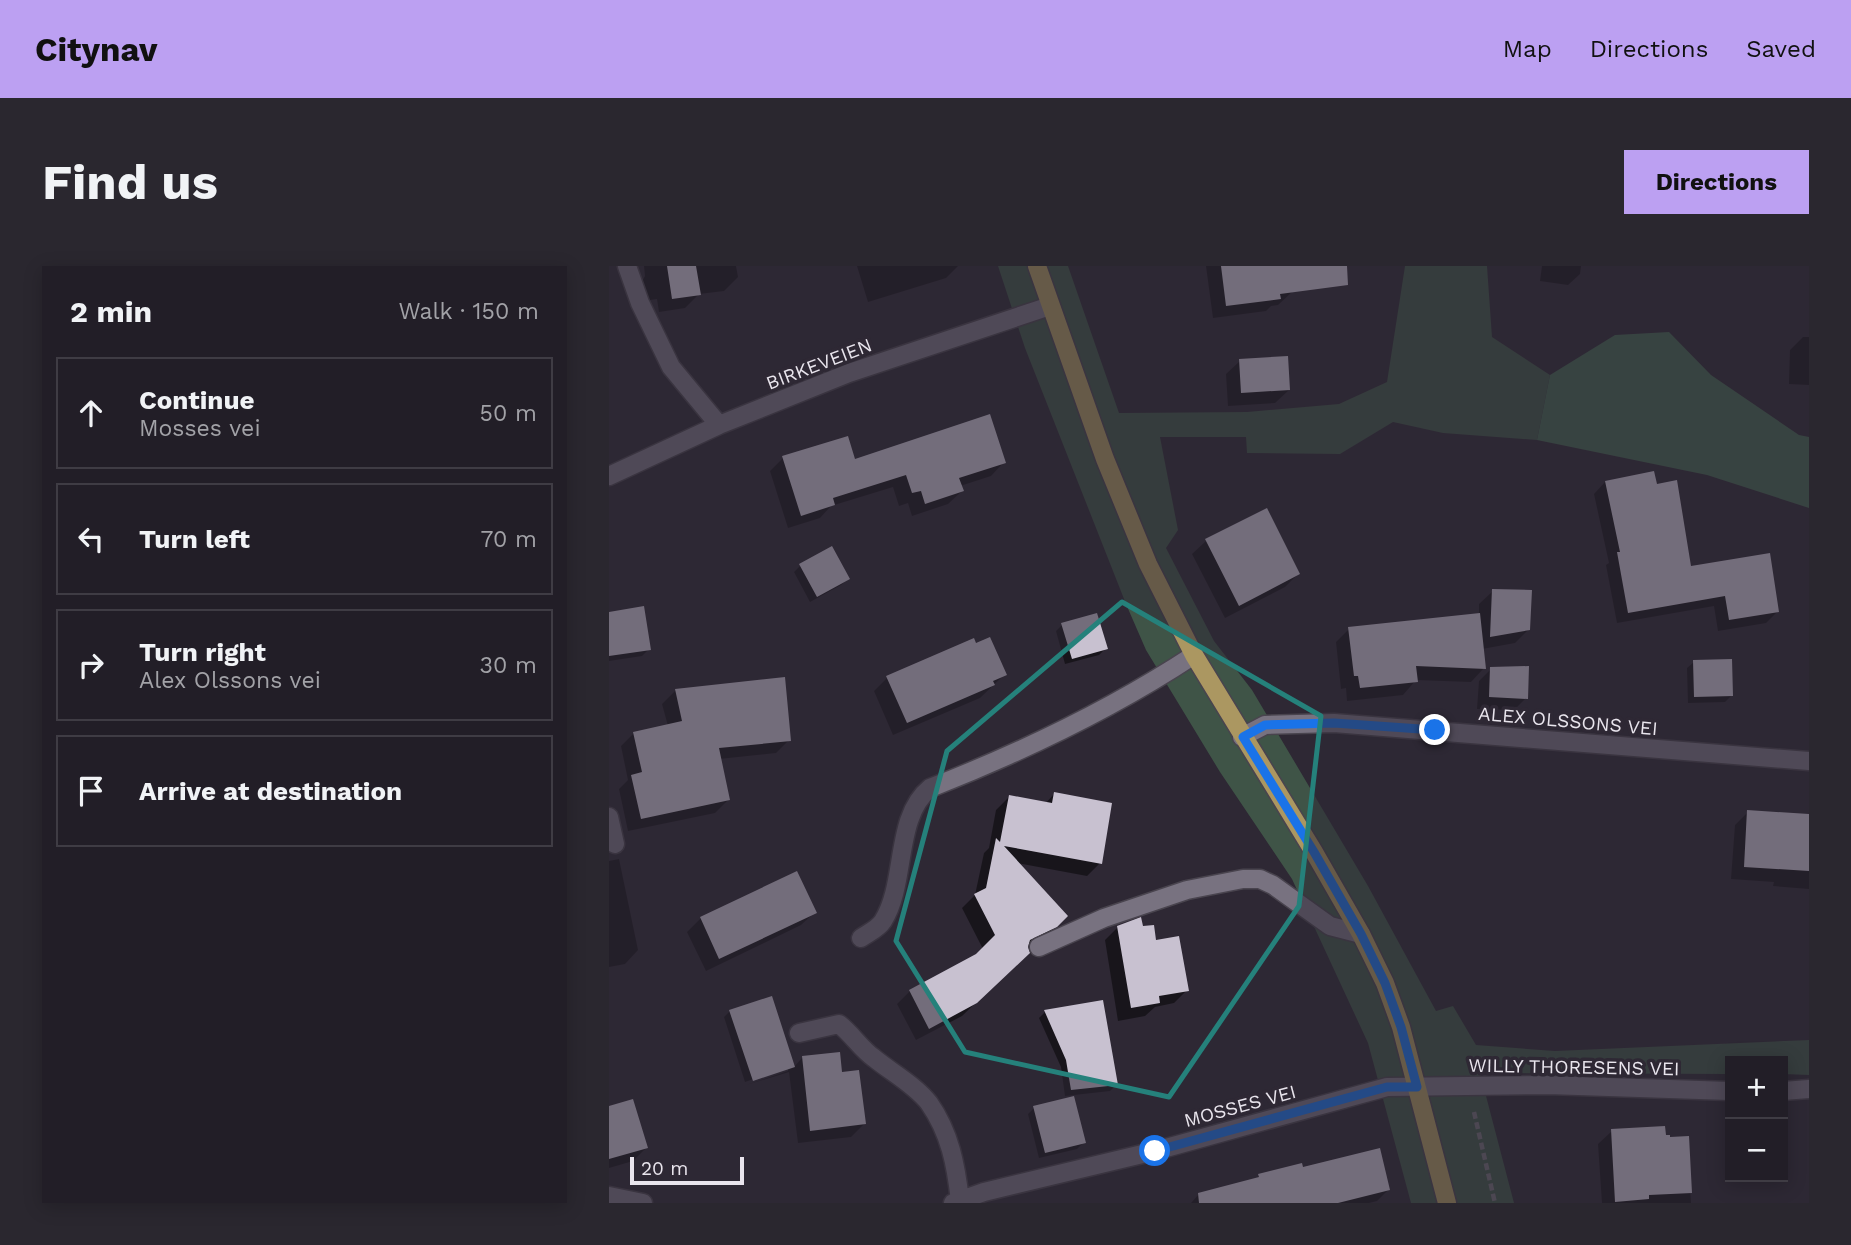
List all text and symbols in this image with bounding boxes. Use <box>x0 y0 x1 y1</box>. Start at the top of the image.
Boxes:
text: Citynav <box>35 30 157 69</box>
text: Map <box>1503 35 1552 63</box>
text: Directions <box>1590 35 1708 63</box>
text: Saved <box>1746 35 1816 63</box>
button: Directions <box>1624 150 1809 214</box>
text: Find us <box>42 153 218 211</box>
text: 2 min <box>70 294 152 329</box>
text: Walk · 150 m <box>398 298 539 325</box>
street label: BIRKEVEIEN <box>763 333 875 395</box>
text: Continue <box>139 385 255 415</box>
icon: ahead <box>72 394 110 432</box>
text: 50 m <box>480 400 537 427</box>
text: Mosses vei <box>139 415 261 442</box>
icon: left <box>72 520 110 558</box>
text: Turn left <box>139 524 250 554</box>
text: 70 m <box>480 526 537 553</box>
text: Turn right <box>139 637 266 667</box>
icon: right <box>72 646 110 684</box>
text: 30 m <box>480 652 537 679</box>
text: Alex Olssons vei <box>139 667 321 694</box>
street label: ALEX OLSSONS VEI <box>1477 702 1659 740</box>
route end <box>1419 714 1450 745</box>
icon: arrive <box>72 772 110 810</box>
text: Arrive at destination <box>139 776 402 806</box>
street label: WILLY THORESENS VEI <box>1468 1054 1680 1080</box>
map controls <box>1725 1056 1788 1182</box>
button: + <box>1725 1056 1788 1119</box>
street label: MOSSES VEI <box>1181 1080 1299 1132</box>
button: − <box>1725 1119 1788 1182</box>
route start <box>1139 1135 1170 1166</box>
scale bar <box>630 1154 744 1186</box>
text: 20 m <box>641 1157 688 1180</box>

